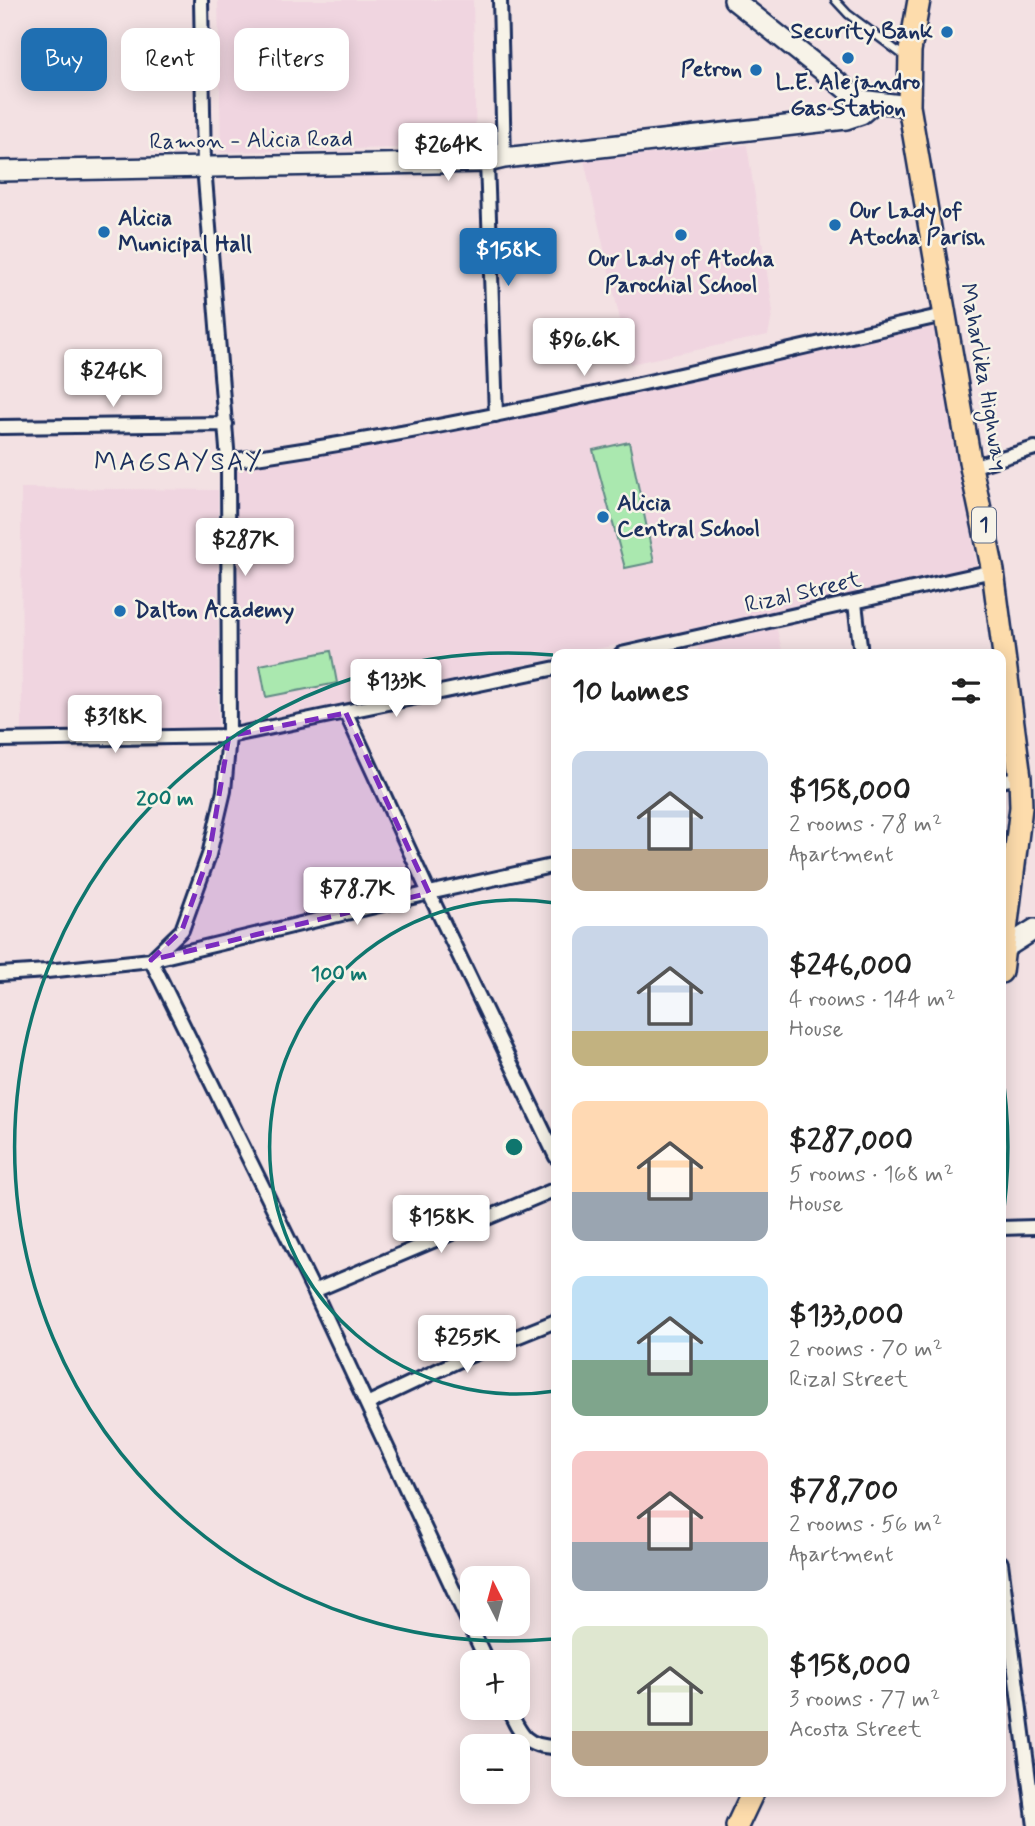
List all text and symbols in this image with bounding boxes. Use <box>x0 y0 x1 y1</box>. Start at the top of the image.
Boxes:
place label: Security Bank <box>791 17 933 47</box>
marker: Security Bank <box>939 24 955 40</box>
chip: Buy <box>21 28 107 91</box>
chip: Rent <box>121 28 220 91</box>
chip: Filters <box>234 28 349 91</box>
marker: L.E. Alejandro Gas Station <box>840 50 856 66</box>
place label: Petron <box>681 55 742 85</box>
marker: Petron <box>748 62 764 78</box>
place label: L.E. Alejandro Gas Station <box>776 68 920 124</box>
street label: Ramon - Alicia Road <box>149 124 353 158</box>
pin: $264K <box>399 124 497 183</box>
text: $264K <box>414 131 482 161</box>
place label: Our Lady of Atocha Parish <box>849 197 985 253</box>
place label: Alicia Municipal Hall <box>118 204 252 260</box>
marker: Our Lady of Atocha Parish <box>827 217 843 233</box>
marker: Alicia Municipal Hall <box>96 224 112 240</box>
marker: Our Lady of Atocha Parochial School <box>673 227 689 243</box>
pin: $158K <box>459 229 557 288</box>
text: $158K <box>476 236 540 266</box>
place label: Our Lady of Atocha Parochial School <box>588 245 775 301</box>
street label: Maharlika Highway <box>950 281 1014 474</box>
pin: $96.6K <box>527 318 641 378</box>
text: $96.6K <box>549 326 619 356</box>
pin: $246K <box>64 350 162 409</box>
text: $246K <box>80 357 146 387</box>
district label: MAGSAYSAY <box>94 446 264 480</box>
place label: Alicia Central School <box>617 489 760 545</box>
road number: 1 <box>972 508 996 542</box>
marker: Alicia Central School <box>595 509 611 525</box>
pin: $287K <box>196 518 294 578</box>
text: $287K <box>212 526 278 556</box>
street label: Rizal Street <box>742 565 865 621</box>
place label: Dalton Academy <box>134 596 295 626</box>
marker: Dalton Academy <box>112 603 128 619</box>
pin: $133K <box>347 660 445 719</box>
text: $133K <box>366 667 426 697</box>
text: 10 homes <box>572 672 689 711</box>
icon: filters <box>947 672 985 710</box>
pin: $318K <box>66 696 164 755</box>
text: $318K <box>84 703 146 733</box>
text: $158,000 <box>789 771 911 810</box>
icon: home <box>628 779 712 863</box>
text: 200 m <box>136 785 194 813</box>
text: 2 rooms · 78 m² <box>789 810 942 840</box>
text: Apartment <box>789 840 894 870</box>
pin: $78.7K <box>300 867 414 927</box>
text: $78.7K <box>319 875 395 905</box>
text: $246,000 <box>789 946 912 985</box>
icon: home <box>628 954 712 1038</box>
text: 100 m <box>311 960 367 988</box>
text: 4 rooms · 144 m² <box>789 985 956 1015</box>
text: House <box>789 1015 843 1045</box>
text: $287,000 <box>789 1121 913 1160</box>
icon: home <box>628 1129 712 1213</box>
centre of rings <box>502 1135 526 1159</box>
text: 5 rooms · 168 m² <box>789 1160 954 1190</box>
text: House <box>789 1190 843 1220</box>
pin: $158K <box>392 1196 490 1255</box>
text: $158K <box>409 1203 473 1233</box>
text: $133,000 <box>789 1296 903 1335</box>
icon: home <box>628 1304 712 1388</box>
pin: $255K <box>418 1316 516 1375</box>
text: $255K <box>434 1323 500 1353</box>
text: 2 rooms · 70 m² <box>789 1335 943 1365</box>
text: Rizal Street <box>789 1365 908 1395</box>
text: $78,700 <box>789 1471 898 1510</box>
icon: home <box>628 1479 712 1563</box>
text: 2 rooms · 56 m² <box>789 1510 942 1540</box>
text: Apartment <box>789 1540 894 1570</box>
north arrow <box>460 1566 530 1636</box>
map controls <box>460 1566 530 1804</box>
text: $158,000 <box>789 1646 911 1685</box>
button: + <box>460 1650 530 1720</box>
icon: home <box>628 1654 712 1738</box>
text: 3 rooms · 77 m² <box>789 1685 940 1715</box>
text: Acosta Street <box>789 1715 921 1745</box>
button: − <box>460 1734 530 1804</box>

